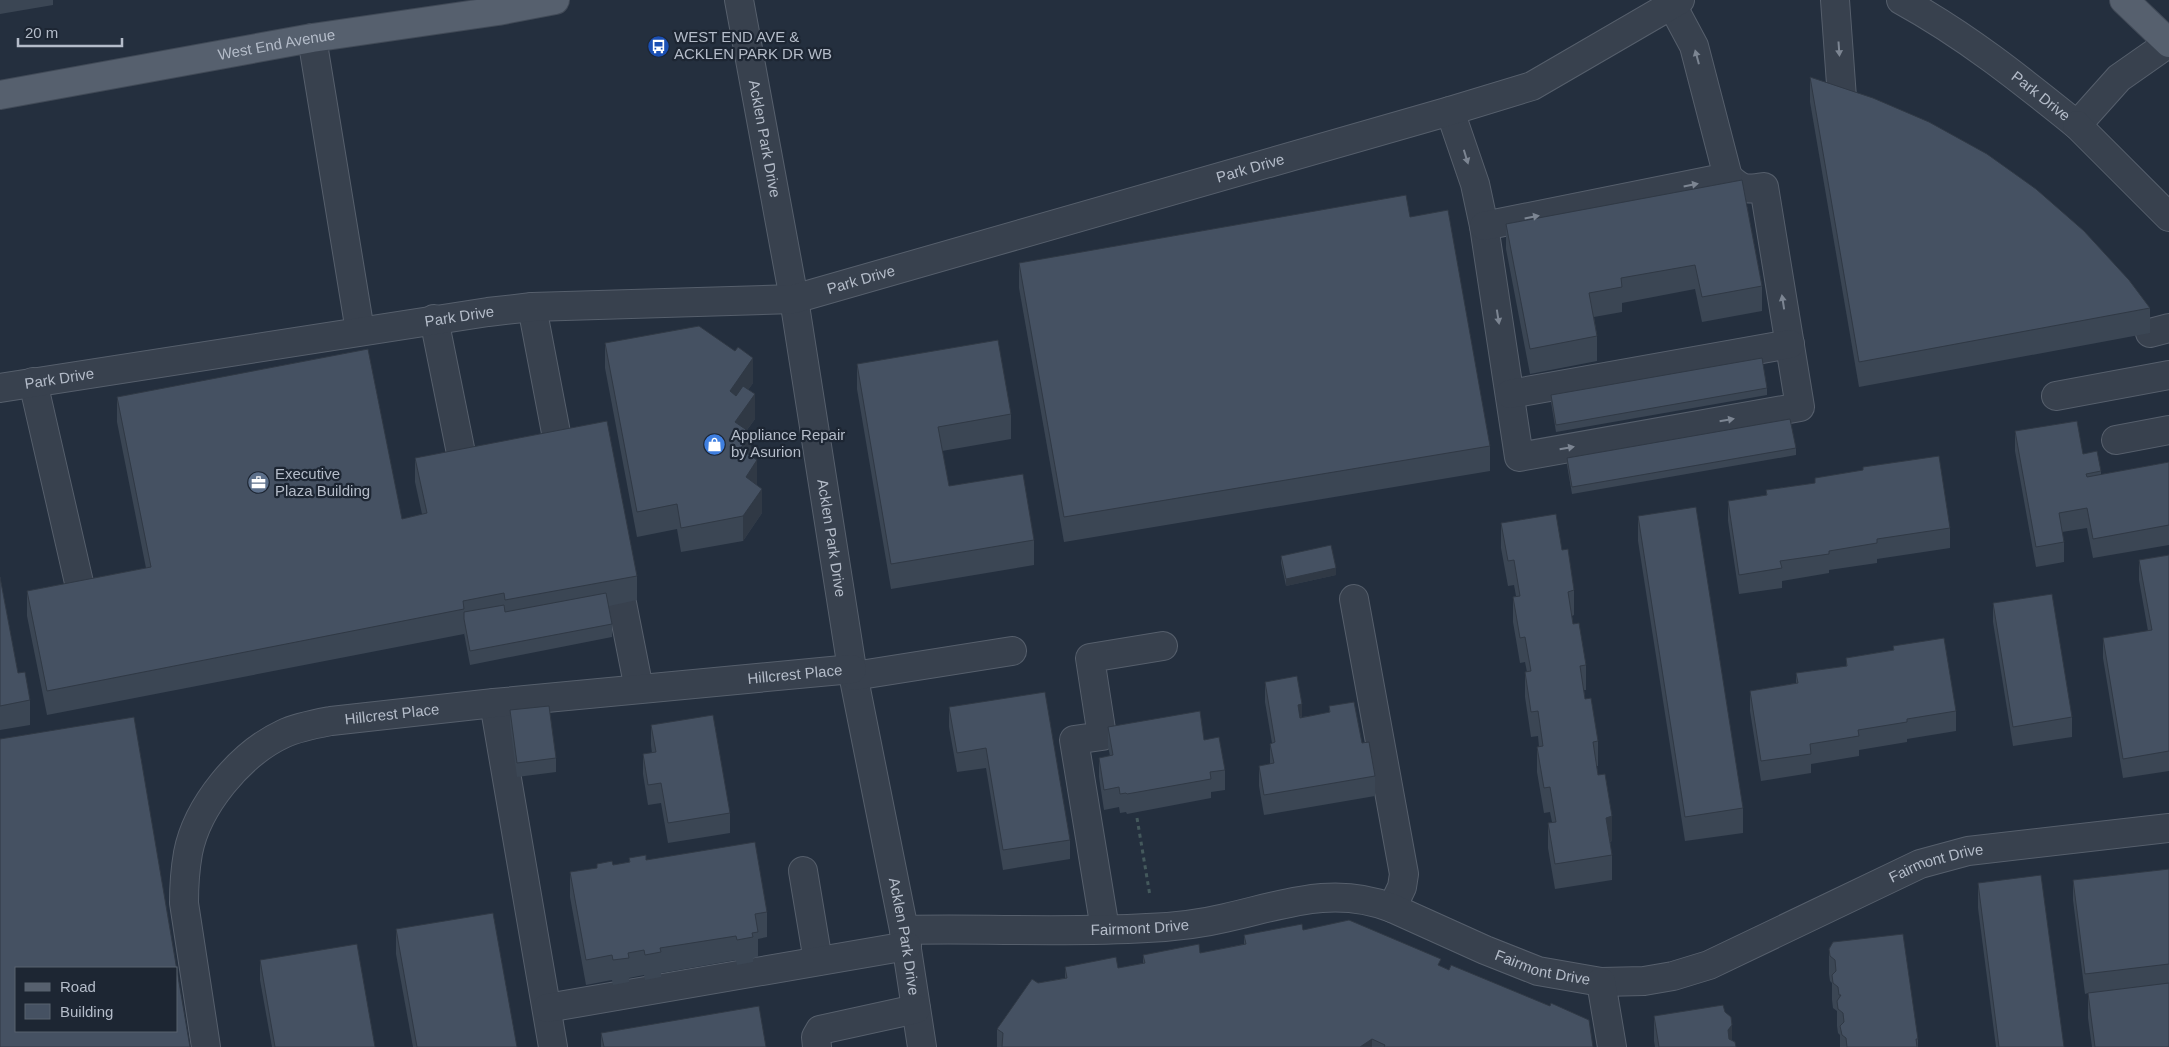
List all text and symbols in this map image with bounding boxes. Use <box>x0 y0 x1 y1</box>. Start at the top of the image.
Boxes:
scale bar <box>18 15 121 47</box>
text: 20 m <box>25 24 58 41</box>
street label: West End Avenue <box>216 26 336 63</box>
place label: WEST END AVE & ACKLEN PARK DR WB <box>674 28 832 62</box>
bus stop icon: WEST END AVE & ACKLEN PARK DR WB <box>646 34 670 58</box>
one-way arrow <box>1835 41 1843 57</box>
one-way arrow <box>1692 49 1700 64</box>
street label: Park Drive <box>2008 67 2074 124</box>
street label: Acklen Park Drive <box>746 78 784 199</box>
street label: Park Drive <box>1214 150 1286 186</box>
one-way arrow <box>1463 150 1471 165</box>
one-way arrow <box>1683 180 1699 188</box>
one-way arrow <box>1524 212 1540 220</box>
street label: Park Drive <box>825 261 897 297</box>
one-way arrow <box>1779 294 1787 310</box>
street label: Park Drive <box>423 302 495 330</box>
one-way arrow <box>1494 309 1502 325</box>
street label: Park Drive <box>23 364 95 392</box>
one-way arrow <box>1719 415 1735 423</box>
place label: Appliance Repair by Asurion <box>731 426 845 460</box>
shop icon: Appliance Repair by Asurion <box>703 432 727 456</box>
one-way arrow <box>1559 444 1575 452</box>
place label: Executive Plaza Building <box>275 465 370 499</box>
office icon: Executive Plaza Building <box>247 471 271 495</box>
street label: Acklen Park Drive <box>814 478 850 598</box>
street label: Hillcrest Place <box>747 661 843 687</box>
street label: Hillcrest Place <box>344 700 440 727</box>
street label: Fairmont Drive <box>1886 840 1984 886</box>
street label: Acklen Park Drive <box>886 876 923 996</box>
street label: Fairmont Drive <box>1091 916 1190 938</box>
street label: Fairmont Drive <box>1493 946 1592 988</box>
legend <box>15 967 178 1032</box>
text: Road <box>60 978 96 995</box>
text: Building <box>60 1003 113 1020</box>

